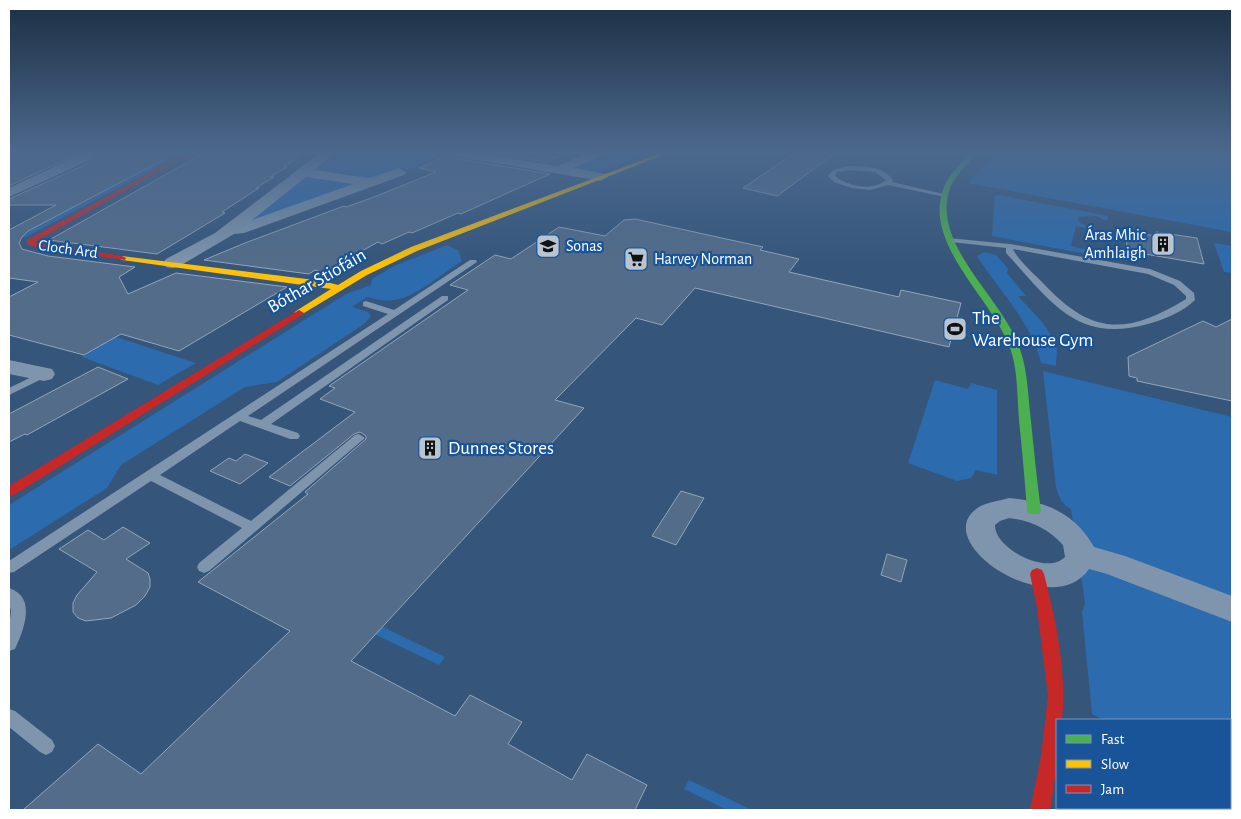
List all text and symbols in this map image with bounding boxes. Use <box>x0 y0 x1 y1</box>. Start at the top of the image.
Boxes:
place label: Áras Mhic Amhlaigh <box>1084 225 1146 261</box>
building icon: Áras Mhic Amhlaigh <box>1150 231 1176 257</box>
school or university icon: Sonas <box>535 233 561 259</box>
street label: Cloch Ard <box>37 237 99 261</box>
place label: Sonas <box>566 238 603 254</box>
street label: Bóthar Stiofáin <box>264 245 370 317</box>
supermarket icon: Harvey Norman <box>623 246 649 272</box>
place label: Harvey Norman <box>654 251 752 268</box>
place label: The Warehouse Gym <box>972 309 1094 350</box>
sports icon: The Warehouse Gym <box>942 316 968 342</box>
building icon: Dunnes Stores <box>417 435 443 461</box>
place label: Dunnes Stores <box>448 439 554 458</box>
legend <box>1056 719 1231 809</box>
text: Fast <box>1101 732 1125 747</box>
text: Slow <box>1101 757 1129 772</box>
text: Jam <box>1101 782 1124 797</box>

